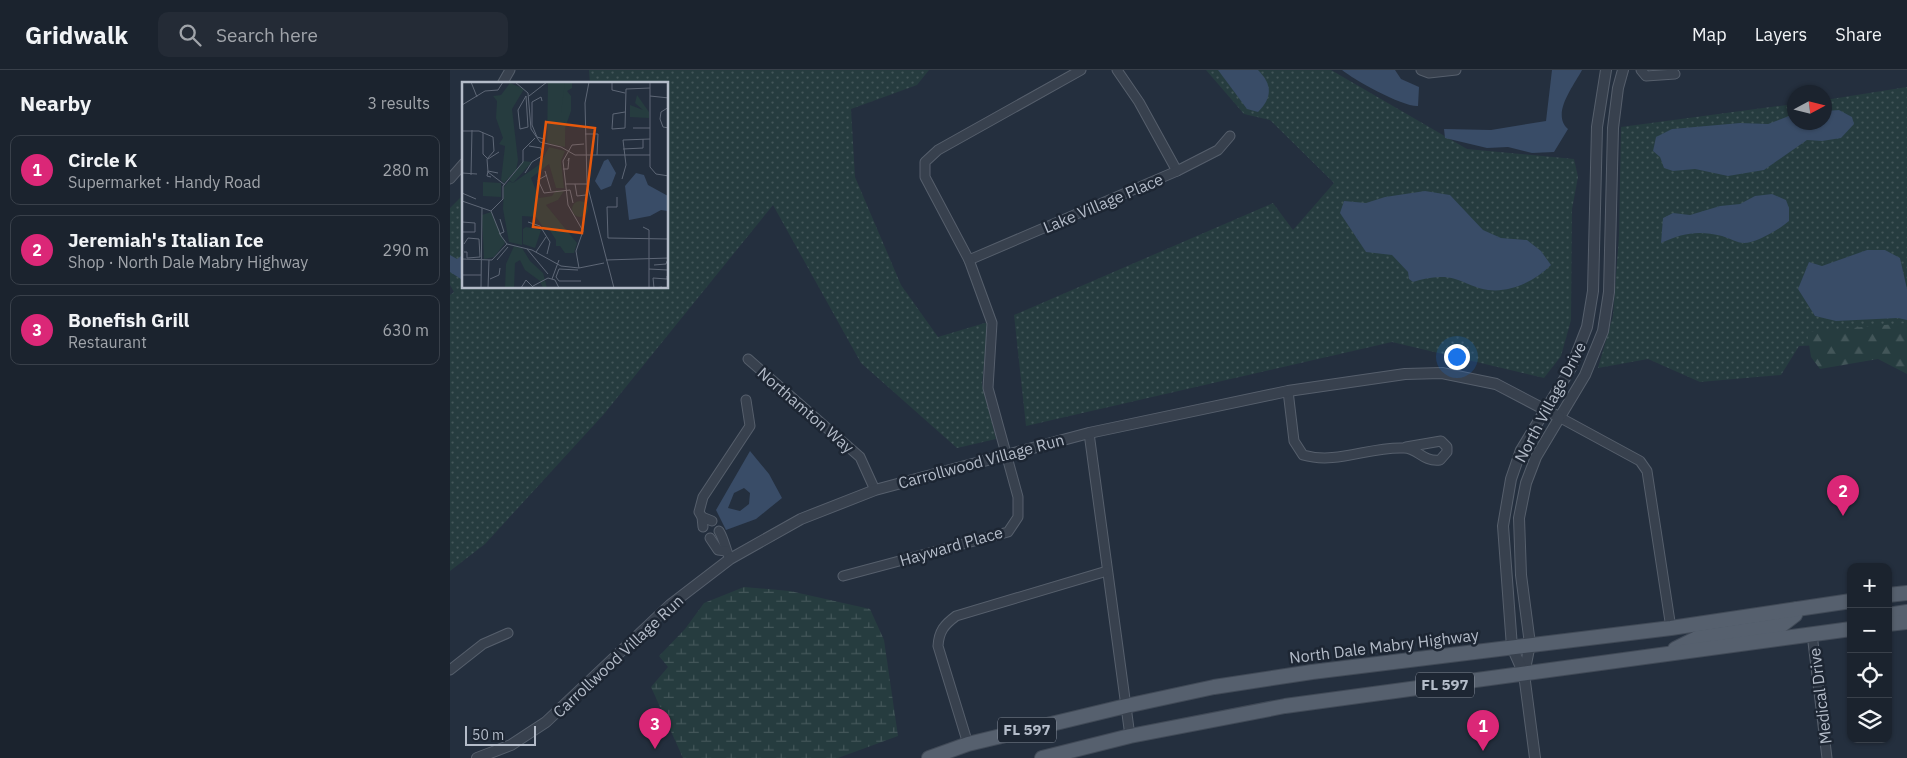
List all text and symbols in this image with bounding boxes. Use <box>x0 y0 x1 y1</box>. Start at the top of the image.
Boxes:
search box <box>158 12 508 57</box>
text: Gridwalk <box>25 19 128 51</box>
icon: search <box>176 21 204 49</box>
text: Search here <box>216 23 318 47</box>
text: Map <box>1692 23 1727 46</box>
text: Layers <box>1755 23 1807 46</box>
text: Share <box>1835 23 1882 46</box>
inset map <box>462 82 669 289</box>
north arrow <box>1787 85 1832 130</box>
text: Nearby <box>20 89 91 117</box>
text: 3 results <box>367 93 430 113</box>
text: Circle K <box>68 148 137 172</box>
text: 1 <box>32 160 42 180</box>
text: 280 m <box>382 160 429 180</box>
street label: Lake Village Place <box>1040 169 1166 237</box>
text: Supermarket · Handy Road <box>68 172 261 192</box>
text: Jeremiah's Italian Ice <box>68 228 264 252</box>
text: 2 <box>32 240 42 260</box>
text: 290 m <box>382 240 429 260</box>
text: Shop · North Dale Mabry Highway <box>68 252 308 272</box>
text: Bonefish Grill <box>68 308 189 332</box>
text: 3 <box>32 320 42 340</box>
text: 630 m <box>382 320 429 340</box>
text: Restaurant <box>68 332 147 352</box>
street label: North Village Drive <box>1510 338 1590 466</box>
your location <box>1444 344 1470 370</box>
street label: Northamton Way <box>754 363 858 457</box>
street label: Carrollwood Village Run <box>896 429 1066 493</box>
pin: 2 <box>1827 475 1859 516</box>
street label: Hayward Place <box>897 522 1005 570</box>
map controls <box>1847 563 1892 743</box>
button: + <box>1847 563 1892 608</box>
street label: Carrollwood Village Run <box>549 590 687 722</box>
button: − <box>1847 608 1892 653</box>
street label: North Dale Mabry Highway <box>1288 624 1480 668</box>
street label: Medical Drive <box>1804 646 1836 745</box>
button: locate <box>1847 653 1892 698</box>
road number: FL 597 <box>1416 672 1474 698</box>
button: layers <box>1847 698 1892 743</box>
pin: 3 <box>639 708 671 749</box>
pin: 1 <box>1467 710 1499 751</box>
road number: FL 597 <box>998 718 1056 742</box>
scale bar <box>465 723 536 746</box>
text: 50 m <box>472 726 504 744</box>

